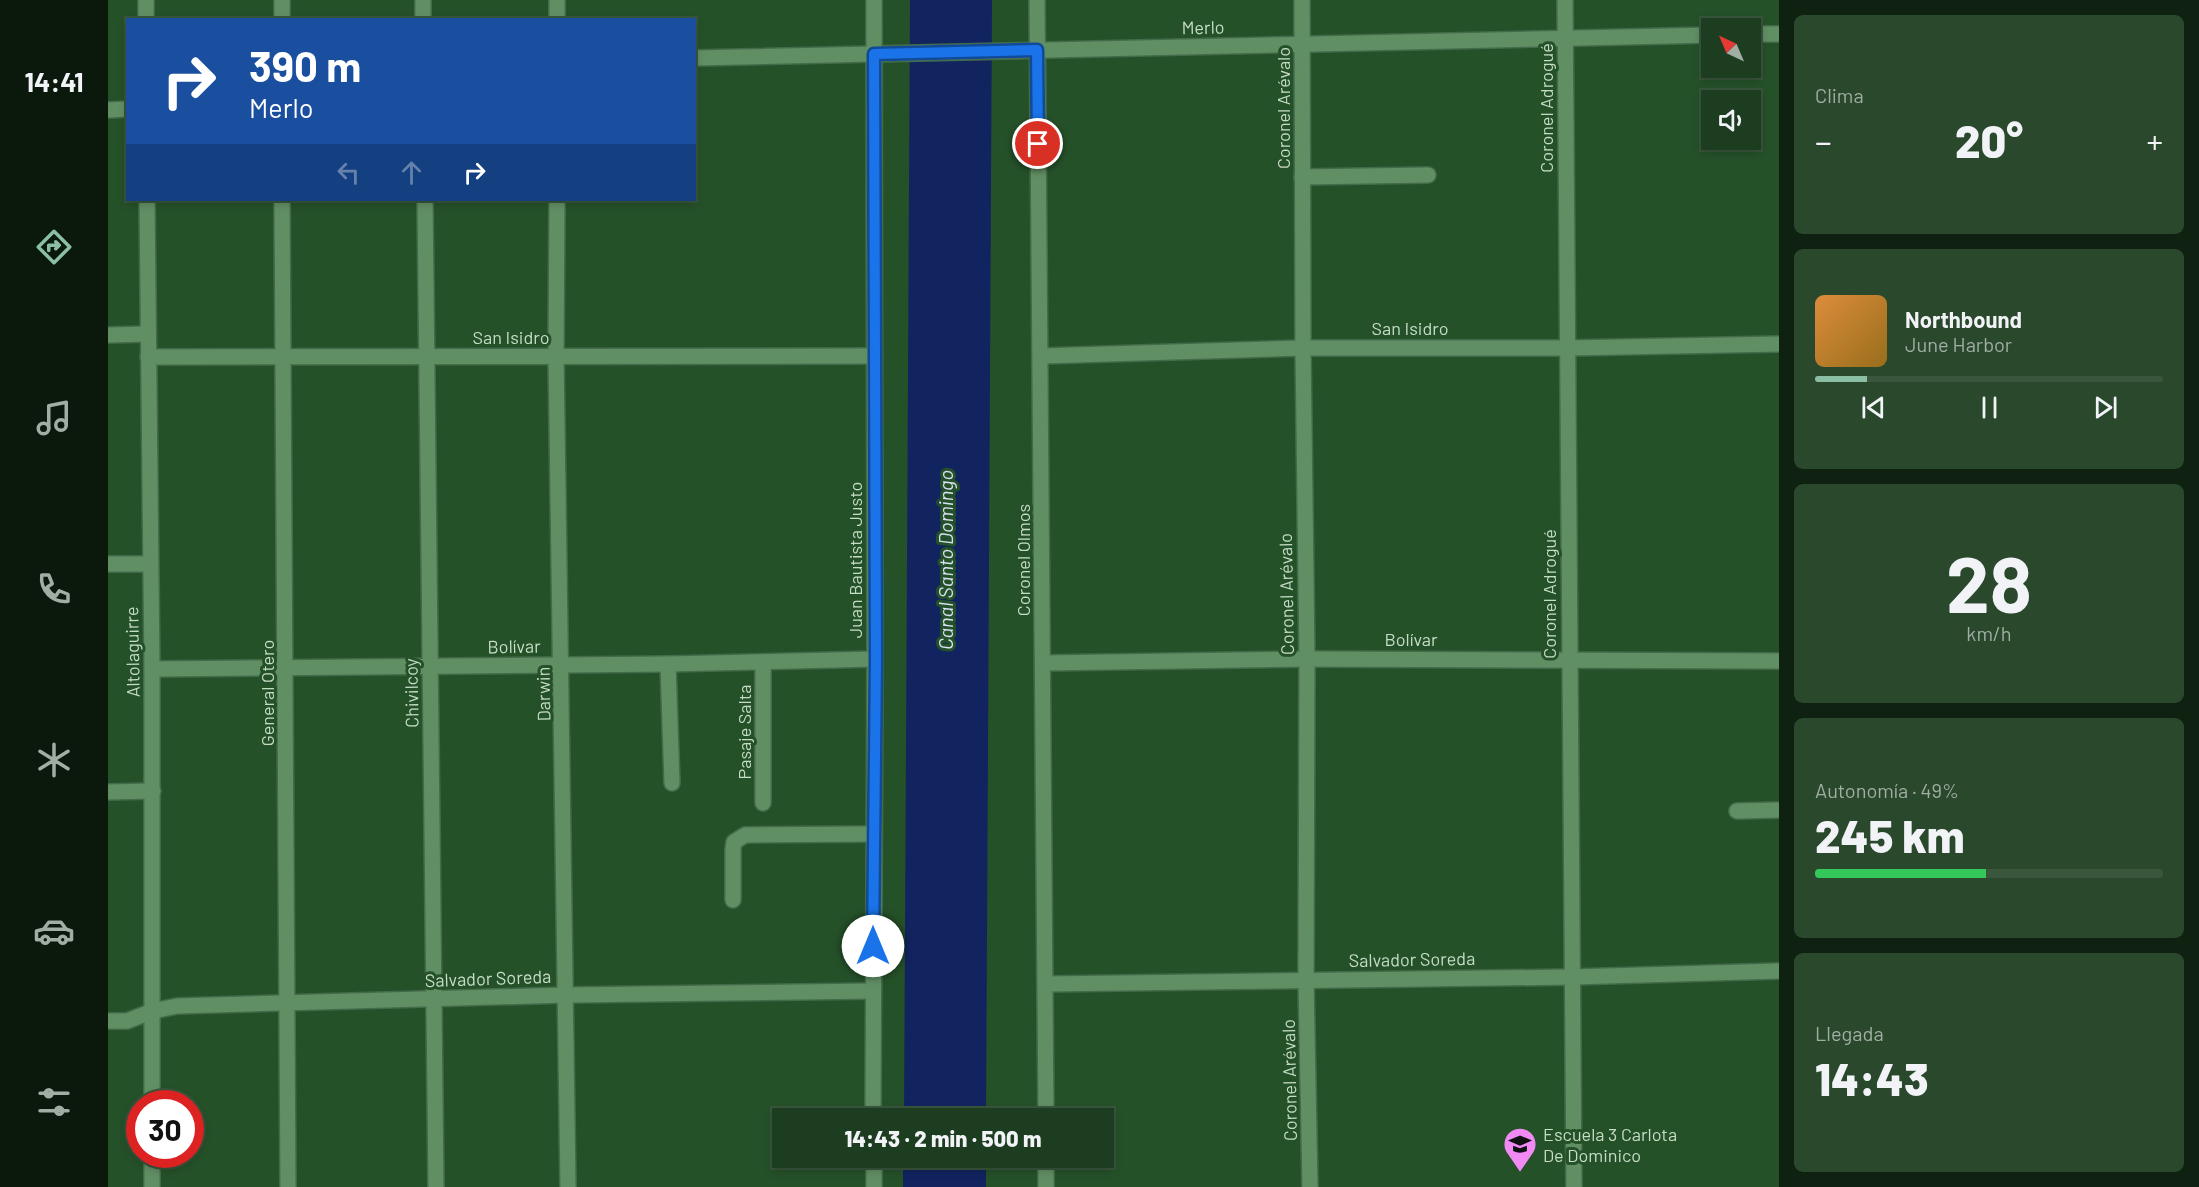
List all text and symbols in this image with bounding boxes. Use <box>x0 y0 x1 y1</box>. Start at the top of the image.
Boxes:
street label: Merlo <box>1181 16 1225 38</box>
north arrow <box>1701 18 1761 78</box>
map controls <box>1701 18 1761 150</box>
text: 390 m <box>249 40 361 90</box>
icon: right <box>150 42 228 120</box>
street label: Coronel Adrogué <box>1535 43 1557 173</box>
street label: Coronel Arévalo <box>1272 47 1294 169</box>
text: 14:41 <box>24 65 84 97</box>
text: Clima <box>1815 83 1864 107</box>
button: sound <box>1701 90 1761 150</box>
text: Merlo <box>249 91 313 123</box>
text: 20° <box>1955 113 2023 167</box>
pin <box>1012 118 1063 169</box>
text: − <box>1815 121 1832 161</box>
text: + <box>2147 121 2163 161</box>
icon: arrive <box>1021 127 1054 160</box>
icon: left <box>332 156 365 189</box>
icon: ahead <box>395 156 428 189</box>
icon: right <box>458 156 491 189</box>
icon: directions <box>33 226 75 268</box>
text: Northbound <box>1905 306 2022 332</box>
street label: San Isidro <box>1372 317 1449 339</box>
street label: San Isidro <box>473 326 550 348</box>
text: June Harbor <box>1905 332 2012 356</box>
icon: previous <box>1857 391 1890 424</box>
icon: pause <box>1973 391 2006 424</box>
icon: next <box>2089 391 2122 424</box>
icon: music <box>33 397 75 439</box>
water label: Canal Santo Domingo <box>933 470 957 650</box>
street label: Juan Bautista Justo <box>844 482 866 638</box>
street label: Coronel Olmos <box>1012 504 1034 616</box>
street label: Coronel Adrogué <box>1538 529 1560 659</box>
street label: Coronel Arévalo <box>1274 533 1298 655</box>
text: 28 <box>1946 535 2032 629</box>
icon: phone <box>33 568 75 610</box>
street label: Altolaguirre <box>120 606 144 698</box>
text: km/h <box>1966 621 2012 645</box>
street label: Bolívar <box>1384 628 1438 650</box>
street label: Bolívar <box>487 635 541 657</box>
street label: General Otero <box>256 640 278 746</box>
street label: Chivilcoy <box>399 658 423 728</box>
street label: Darwin <box>532 667 554 721</box>
street label: Pasaje Salta <box>733 685 755 779</box>
icon: climate <box>33 739 75 781</box>
text: Autonomía · 49% <box>1815 778 1959 802</box>
text: 245 km <box>1815 808 1965 862</box>
icon: car <box>33 910 75 952</box>
position arrow <box>841 914 905 978</box>
street label: Salvador Soreda <box>1349 947 1475 971</box>
street label: Salvador Soreda <box>424 965 552 991</box>
street label: Coronel Arévalo <box>1277 1019 1301 1141</box>
text: Llegada <box>1815 1021 1884 1045</box>
text: 14:43 <box>1815 1051 1929 1105</box>
icon: filters <box>33 1081 75 1123</box>
speed limit sign: 30 <box>126 1090 204 1168</box>
place label: Escuela 3 Carlota De Dominico <box>1543 1123 1677 1166</box>
text: 14:43 · 2 min · 500 m <box>845 1125 1041 1151</box>
school or university icon: Escuela 3 Carlota De Dominico <box>1502 1126 1538 1173</box>

